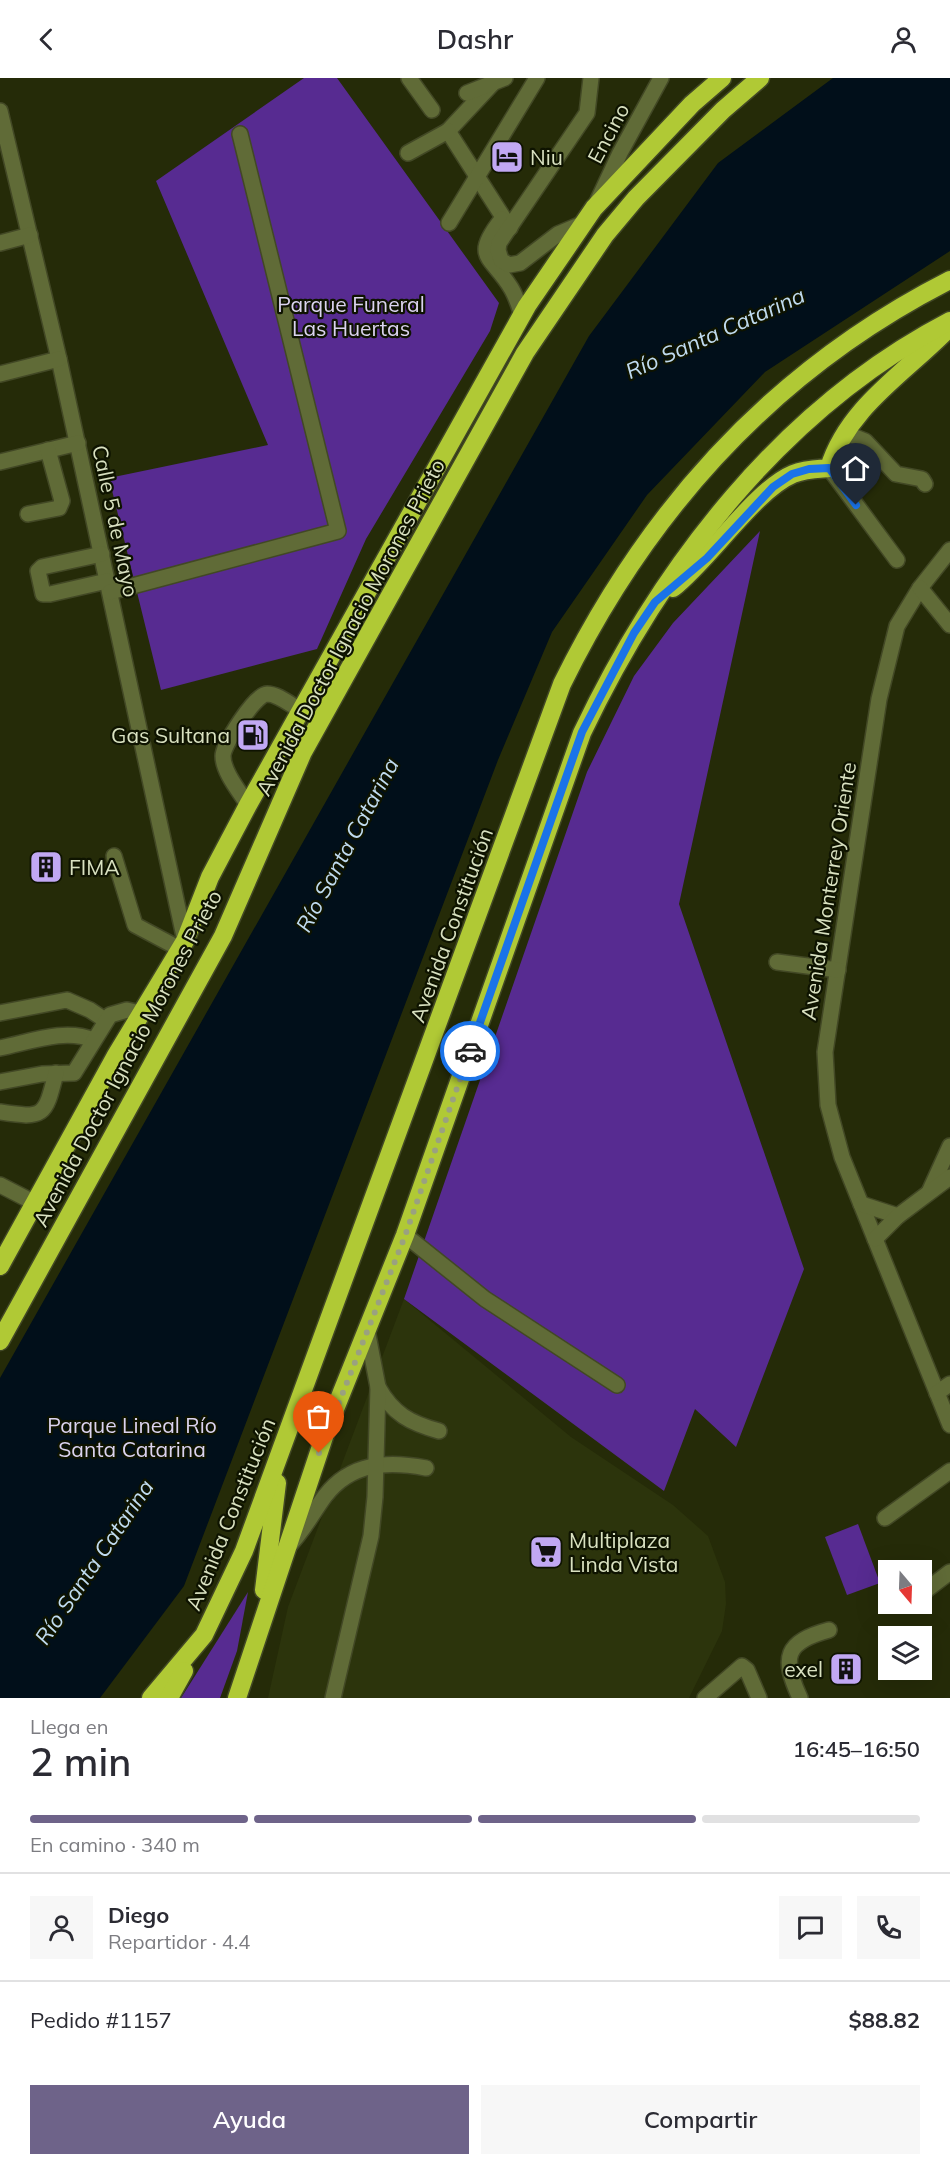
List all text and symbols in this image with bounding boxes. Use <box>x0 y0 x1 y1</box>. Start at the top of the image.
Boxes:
text: Dashr <box>437 22 513 56</box>
icon: back <box>30 23 63 56</box>
icon: person <box>887 23 920 56</box>
street label: Encino <box>581 98 635 168</box>
hotel icon: Niu <box>489 139 525 175</box>
place label: Niu <box>530 144 563 170</box>
water label: Río Santa Catarina <box>621 281 809 385</box>
park label: Parque Funeral Las Huertas <box>277 291 425 341</box>
street label: Calle 5 de Mayo <box>87 443 145 599</box>
pin <box>830 443 881 505</box>
icon: home <box>839 452 872 485</box>
street label: Avenida Doctor Ignacio Morones Prieto <box>250 454 450 800</box>
fuel station icon: Gas Sultana <box>235 717 271 753</box>
place label: Gas Sultana <box>111 722 230 748</box>
water label: Río Santa Catarina <box>289 753 405 937</box>
street label: Avenida Monterrey Oriente <box>795 760 861 1022</box>
street label: Avenida Constitución <box>404 824 498 1026</box>
building icon: FIMA <box>28 849 64 885</box>
place label: FIMA <box>69 854 120 880</box>
street label: Avenida Doctor Ignacio Morones Prieto <box>27 885 227 1231</box>
courier <box>440 1021 500 1081</box>
icon: car <box>454 1035 487 1068</box>
pin <box>293 1391 344 1453</box>
icon: bag <box>302 1400 335 1433</box>
park label: Parque Lineal Río Santa Catarina <box>47 1412 217 1462</box>
street label: Avenida Constitución <box>180 1414 280 1614</box>
water label: Río Santa Catarina <box>28 1474 160 1650</box>
place label: Multiplaza Linda Vista <box>569 1527 678 1577</box>
supermarket icon: Multiplaza Linda Vista <box>528 1534 564 1570</box>
north arrow <box>878 1560 932 1614</box>
map controls <box>878 1560 932 1680</box>
button: layers <box>878 1626 932 1680</box>
building icon: exel <box>828 1651 864 1687</box>
place label: exel <box>784 1656 823 1682</box>
text: Llega en <box>30 1714 108 1739</box>
text: 16:45–16:50 <box>793 1735 920 1763</box>
text: 2 min <box>30 1737 131 1786</box>
text: En camino · 340 m <box>30 1832 200 1857</box>
button: person <box>30 1896 93 1959</box>
button: chat <box>779 1896 842 1959</box>
button: phone <box>857 1896 920 1959</box>
text: Diego <box>108 1901 169 1929</box>
text: Repartidor · 4.4 <box>108 1929 250 1954</box>
text: Pedido #1157 <box>30 2006 172 2034</box>
text: $88.82 <box>849 2006 920 2034</box>
button: Ayuda <box>30 2085 469 2154</box>
button: Compartir <box>481 2085 920 2154</box>

